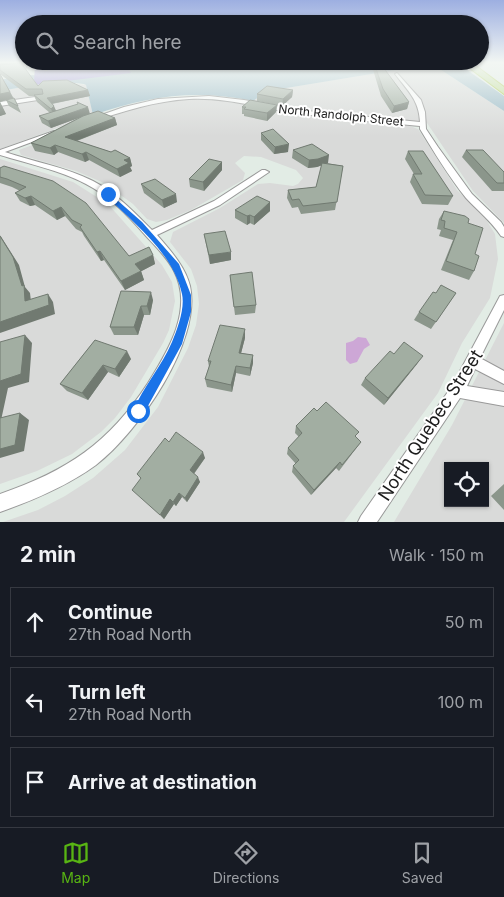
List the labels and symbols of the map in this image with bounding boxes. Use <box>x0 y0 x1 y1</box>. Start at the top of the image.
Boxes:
street label: North Randolph Street <box>278 101 404 129</box>
route end <box>97 183 120 206</box>
street label: North Quebec Street <box>373 346 487 504</box>
route start <box>127 400 150 423</box>

